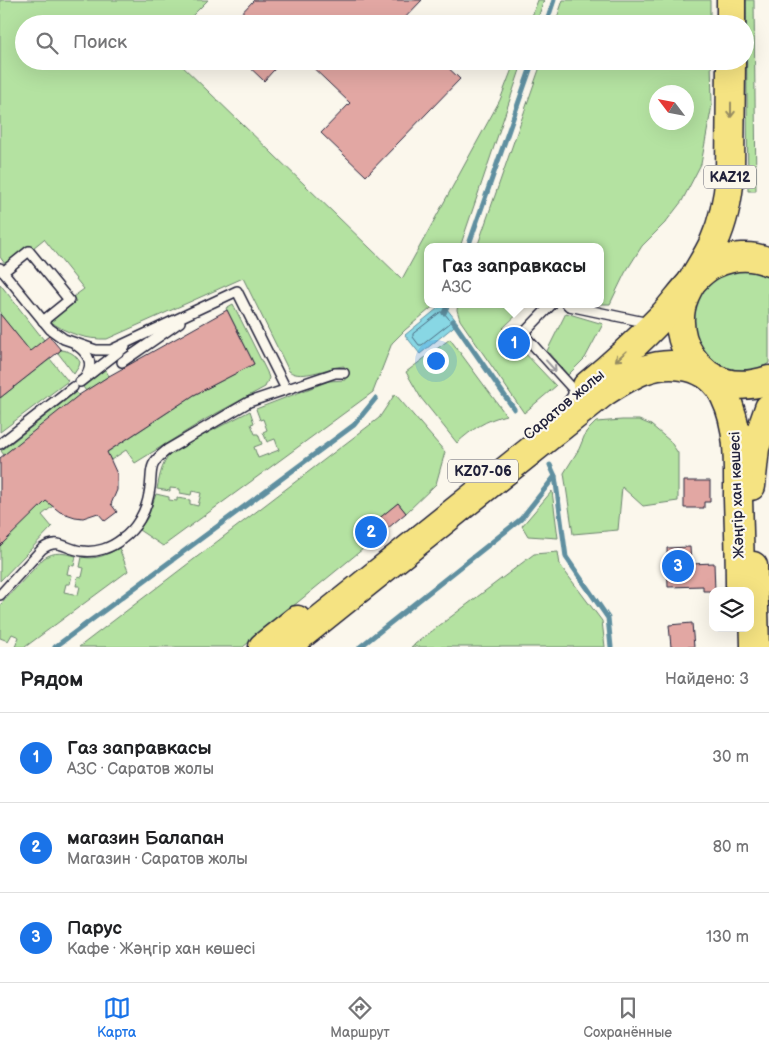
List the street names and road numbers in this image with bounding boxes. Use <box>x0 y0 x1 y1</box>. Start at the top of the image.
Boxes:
road number: KAZ12 <box>704 166 756 188</box>
street label: Саратов жолы <box>520 366 608 444</box>
street label: Жәңгір хан көшесі <box>725 431 749 559</box>
road number: KZ07-06 <box>448 460 518 482</box>

